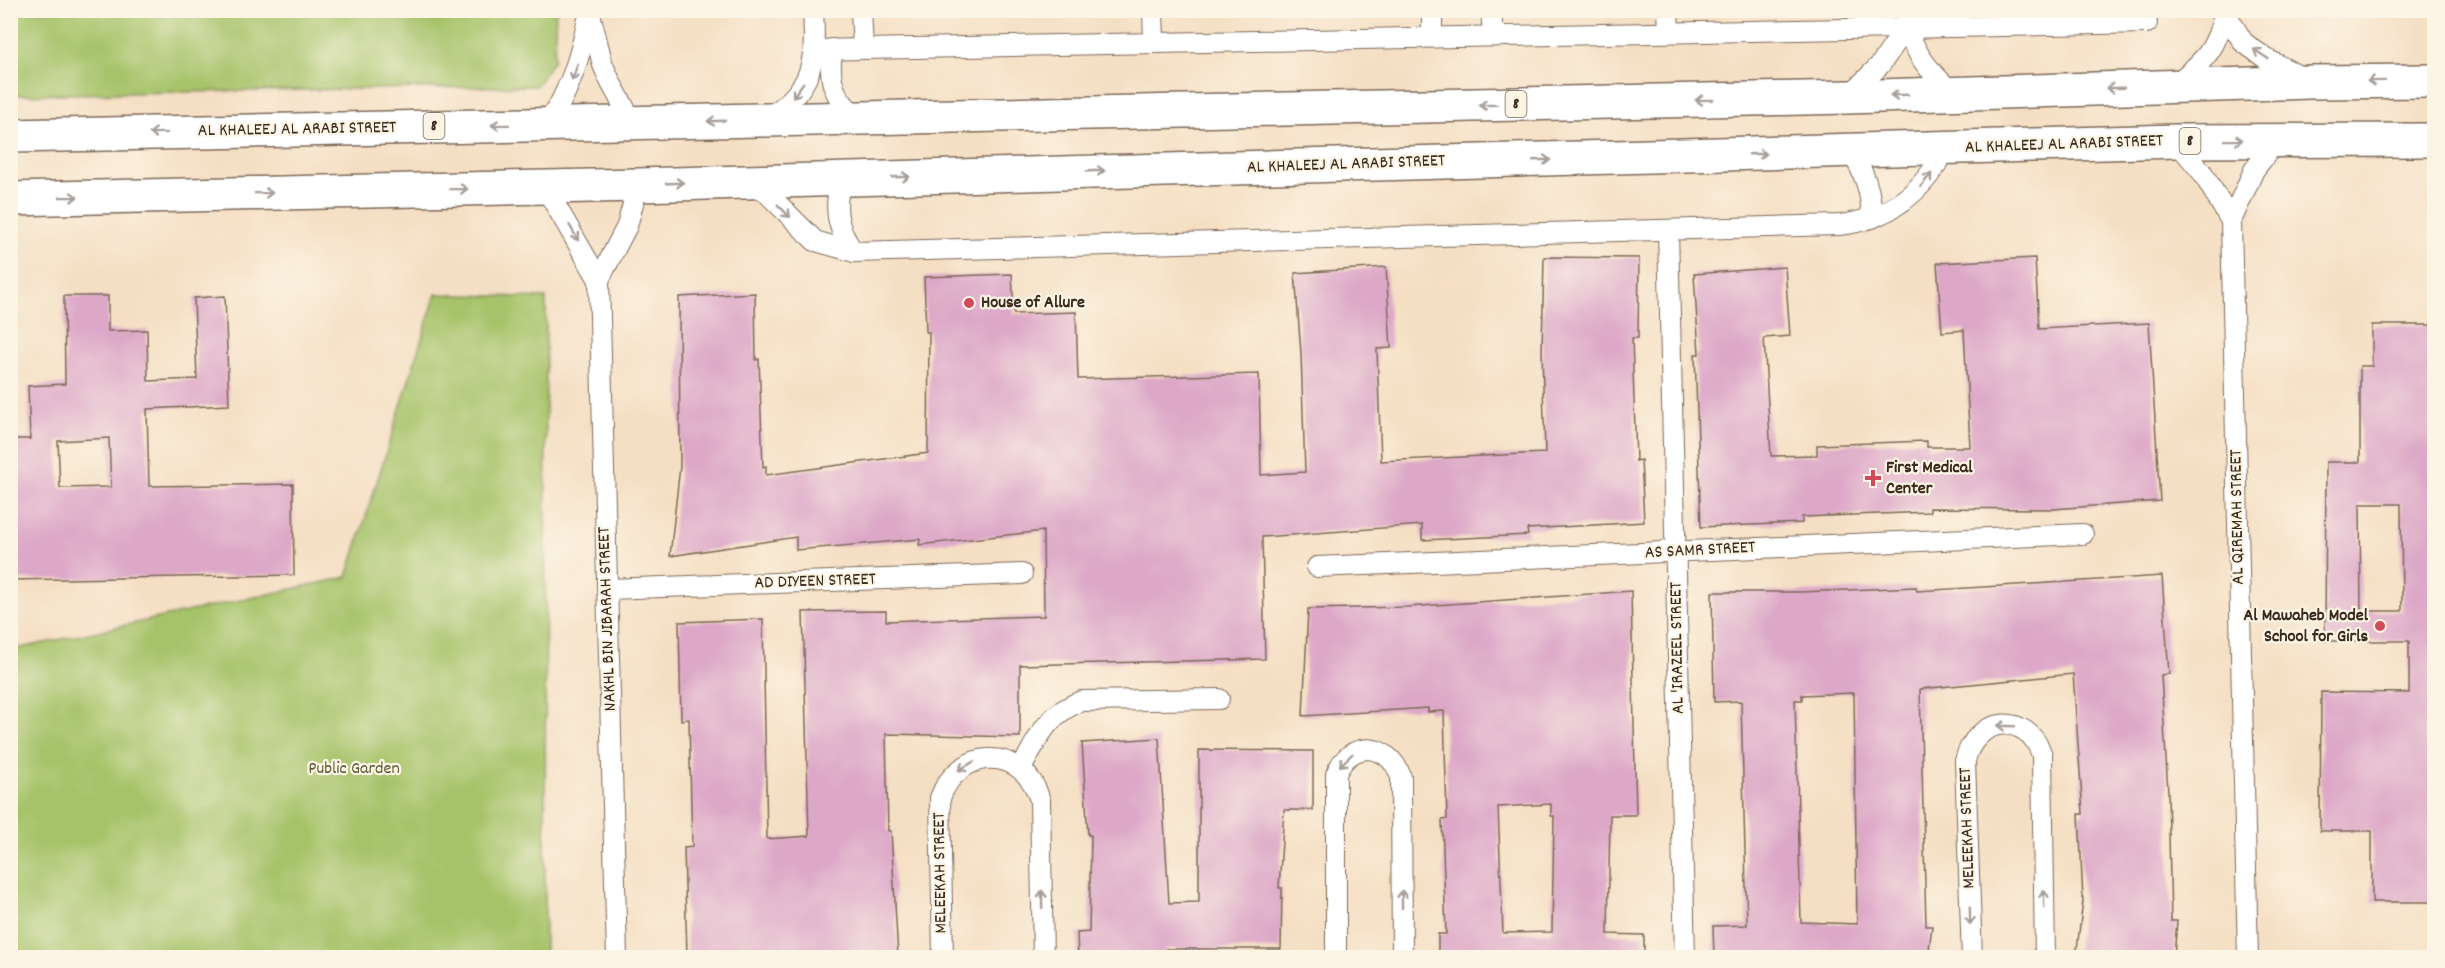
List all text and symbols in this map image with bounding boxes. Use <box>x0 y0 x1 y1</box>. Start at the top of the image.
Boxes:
one-way arrow <box>2252 48 2269 61</box>
one-way arrow <box>568 63 579 81</box>
one-way arrow <box>2367 76 2387 87</box>
one-way arrow <box>792 82 804 98</box>
one-way arrow <box>2105 82 2125 94</box>
one-way arrow <box>1890 89 1910 101</box>
road number: 8 <box>1506 91 1526 117</box>
one-way arrow <box>1695 94 1715 106</box>
one-way arrow <box>1479 99 1499 110</box>
road number: 8 <box>424 113 444 139</box>
one-way arrow <box>706 115 726 126</box>
street label: AL KHALEEJ AL ARABI STREET <box>198 116 396 144</box>
one-way arrow <box>490 119 510 131</box>
one-way arrow <box>148 127 168 138</box>
road number: 8 <box>2180 128 2200 154</box>
street label: AL KHALEEJ AL ARABI STREET <box>1964 129 2164 161</box>
one-way arrow <box>2224 135 2244 146</box>
one-way arrow <box>1748 148 1768 160</box>
street label: AL KHALEEJ AL ARABI STREET <box>1246 149 1446 181</box>
one-way arrow <box>1532 154 1552 165</box>
one-way arrow <box>1085 166 1105 177</box>
one-way arrow <box>890 171 910 182</box>
one-way arrow <box>1919 172 1932 188</box>
one-way arrow <box>664 178 684 189</box>
one-way arrow <box>448 183 468 195</box>
one-way arrow <box>253 187 273 199</box>
one-way arrow <box>58 192 78 203</box>
one-way arrow <box>777 204 792 219</box>
one-way arrow <box>568 224 580 241</box>
place label: House of Allure <box>981 291 1085 316</box>
marker: House of Allure <box>962 296 976 310</box>
street label: AL QIREMAH STREET <box>2224 449 2252 585</box>
place label: First Medical Center <box>1886 456 1973 502</box>
marker: First Medical Center <box>1864 469 1882 487</box>
street label: NAKHL BIN JIBARAH STREET <box>592 526 624 712</box>
street label: AS SAMR STREET <box>1644 536 1756 566</box>
street label: AD DIYEEN STREET <box>754 567 876 597</box>
street label: AL 'IRAZEEL STREET <box>1664 582 1692 714</box>
place label: Al Mawaheb Model School for Girls <box>2243 604 2369 650</box>
marker: Al Mawaheb Model School for Girls <box>2373 619 2387 633</box>
one-way arrow <box>1996 720 2016 731</box>
one-way arrow <box>1338 753 1353 767</box>
park label: Public Garden <box>308 757 400 782</box>
one-way arrow <box>958 760 975 772</box>
street label: MELEEKAH STREET <box>1953 767 1983 889</box>
street label: MELEEKAH STREET <box>927 812 955 934</box>
one-way arrow <box>1037 890 1048 910</box>
one-way arrow <box>1396 890 1408 910</box>
one-way arrow <box>2038 890 2050 910</box>
one-way arrow <box>1965 906 1976 926</box>

